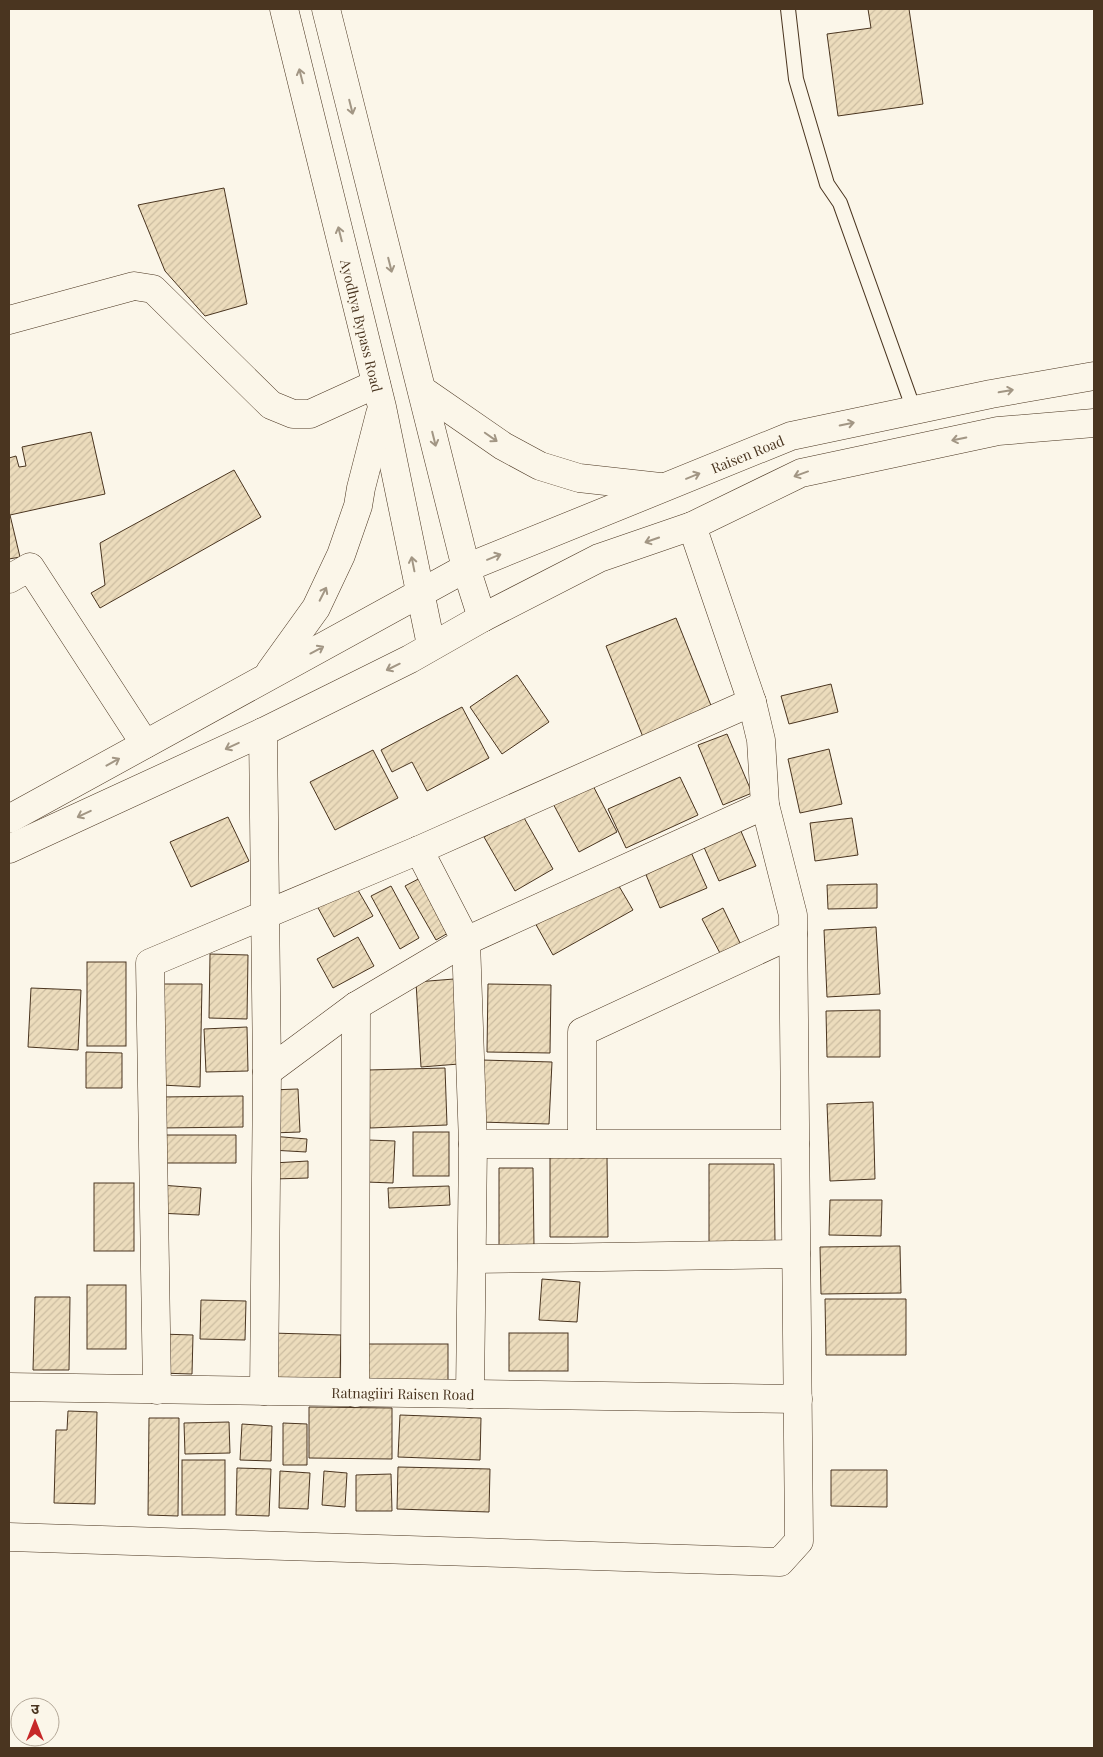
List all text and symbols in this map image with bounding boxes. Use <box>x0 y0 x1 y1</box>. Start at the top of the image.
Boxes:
one-way arrow <box>296 69 305 85</box>
one-way arrow <box>347 98 356 114</box>
one-way arrow <box>334 227 344 243</box>
street label: Ayodhya Bypass Road <box>336 256 387 394</box>
one-way arrow <box>386 256 395 272</box>
one-way arrow <box>997 386 1013 396</box>
one-way arrow <box>838 419 854 429</box>
street label: Raisen Road <box>708 430 787 477</box>
one-way arrow <box>430 431 439 447</box>
one-way arrow <box>484 432 498 442</box>
one-way arrow <box>952 435 968 445</box>
one-way arrow <box>793 470 809 479</box>
one-way arrow <box>685 471 700 480</box>
one-way arrow <box>645 536 660 545</box>
one-way arrow <box>486 552 501 561</box>
one-way arrow <box>408 556 417 572</box>
one-way arrow <box>319 587 328 602</box>
one-way arrow <box>309 645 324 655</box>
one-way arrow <box>386 662 401 672</box>
one-way arrow <box>225 742 240 751</box>
one-way arrow <box>105 757 120 767</box>
one-way arrow <box>77 810 92 820</box>
street label: Ratnagiiri Raisen Road <box>331 1382 475 1404</box>
north arrow <box>10 1697 60 1747</box>
text: उ <box>31 1699 40 1718</box>

